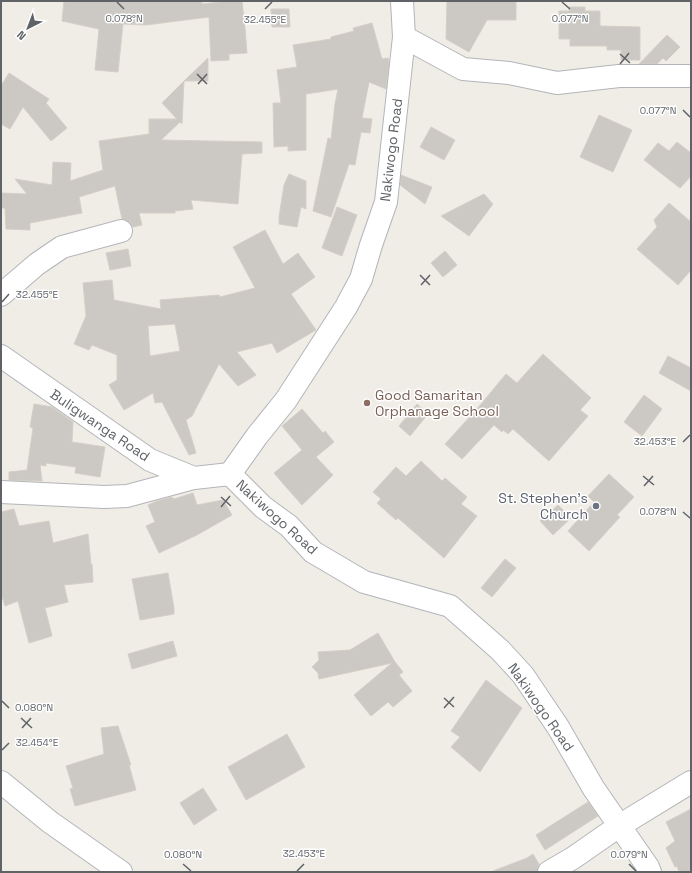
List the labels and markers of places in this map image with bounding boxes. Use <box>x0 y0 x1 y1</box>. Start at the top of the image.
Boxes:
place label: Good Samaritan Orphanage School <box>375 386 499 420</box>
marker: Good Samaritan Orphanage School <box>362 398 372 408</box>
place label: St. Stephen's Church <box>498 489 588 523</box>
marker: St. Stephen's Church <box>591 501 601 511</box>

